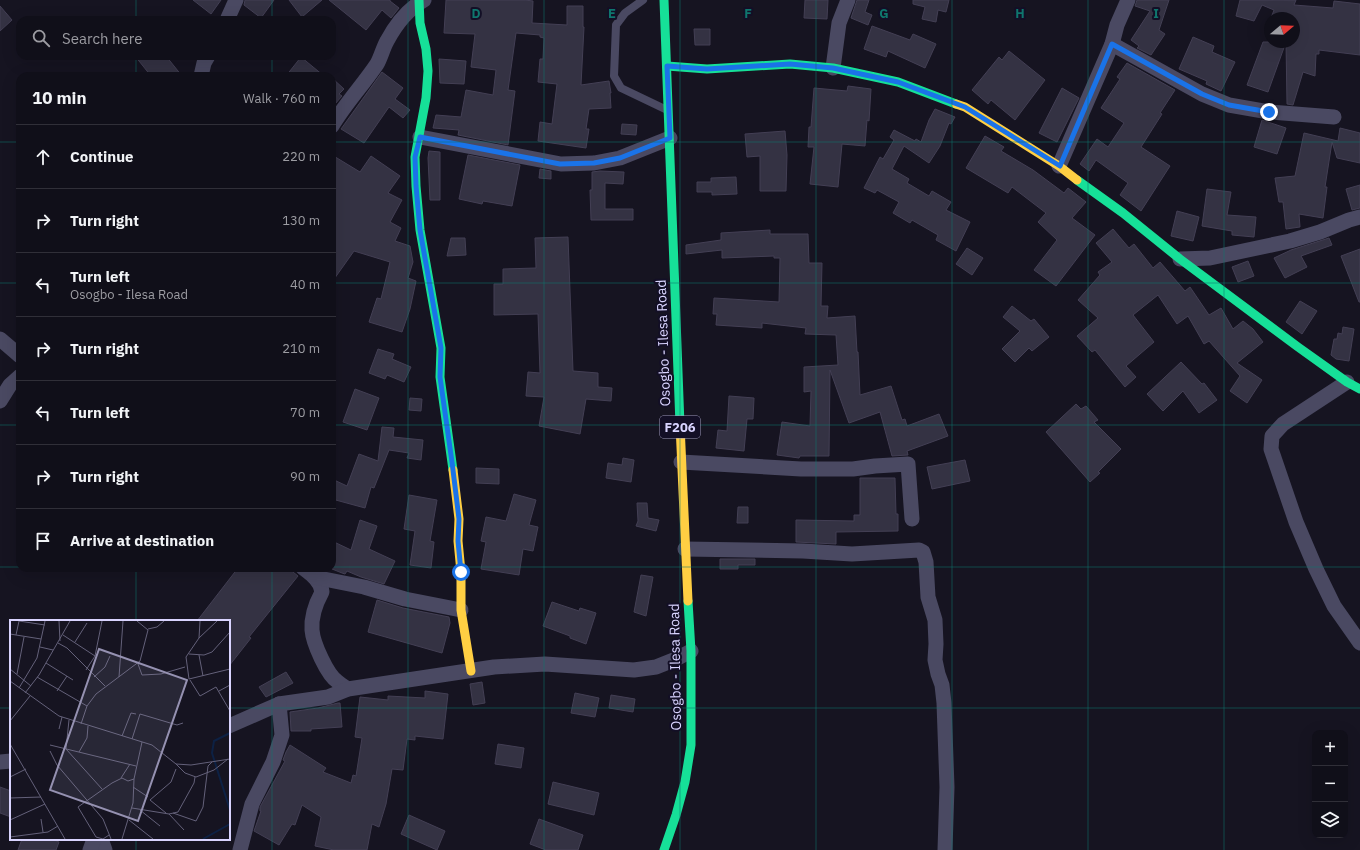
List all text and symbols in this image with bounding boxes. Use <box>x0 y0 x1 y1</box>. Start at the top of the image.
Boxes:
text: D <box>471 5 481 22</box>
text: E <box>608 5 616 22</box>
text: F <box>744 5 752 22</box>
text: G <box>879 5 889 22</box>
text: H <box>1015 5 1025 22</box>
text: I <box>1153 5 1159 22</box>
north arrow <box>1264 12 1300 48</box>
search box <box>16 16 336 60</box>
icon: search <box>30 27 52 49</box>
text: Search here <box>62 29 142 48</box>
text: 10 min <box>32 87 87 109</box>
text: Walk · 760 m <box>243 90 320 107</box>
route end <box>1260 103 1278 121</box>
icon: ahead <box>32 146 54 168</box>
text: Continue <box>70 147 134 166</box>
text: 220 m <box>282 148 320 165</box>
icon: right <box>32 210 54 232</box>
text: Turn right <box>70 211 139 230</box>
text: 130 m <box>282 212 320 229</box>
text: Turn left <box>70 267 130 286</box>
icon: left <box>32 274 54 296</box>
text: 40 m <box>290 276 320 293</box>
street label: Osogbo - Ilesa Road <box>652 279 674 407</box>
text: Osogbo - Ilesa Road <box>70 286 188 303</box>
icon: right <box>32 338 54 360</box>
text: Turn right <box>70 339 139 358</box>
text: 210 m <box>282 340 320 357</box>
icon: left <box>32 402 54 424</box>
text: Turn left <box>70 403 130 422</box>
text: 70 m <box>290 404 320 421</box>
road number: F206 <box>660 416 700 438</box>
icon: right <box>32 466 54 488</box>
text: Turn right <box>70 467 139 486</box>
text: 90 m <box>290 468 320 485</box>
icon: arrive <box>32 530 54 552</box>
text: Arrive at destination <box>70 531 214 550</box>
route start <box>452 563 470 581</box>
street label: Osogbo - Ilesa Road <box>665 603 685 731</box>
inset map <box>10 620 230 840</box>
map controls <box>1312 730 1348 838</box>
button: + <box>1312 730 1348 766</box>
button: − <box>1312 766 1348 802</box>
button: layers <box>1312 802 1348 838</box>

